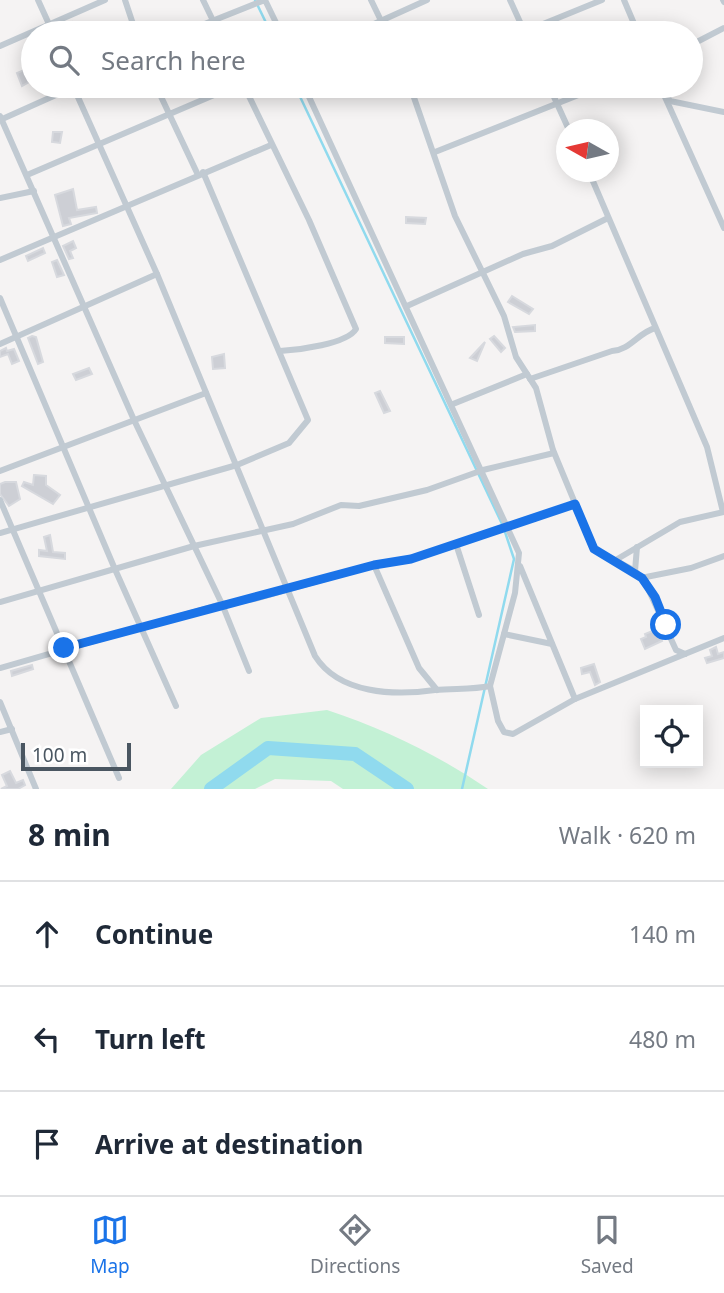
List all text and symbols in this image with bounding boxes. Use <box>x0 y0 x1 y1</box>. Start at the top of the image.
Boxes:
search box <box>21 21 703 98</box>
icon: search <box>45 41 83 79</box>
text: Search here <box>101 42 246 78</box>
north arrow <box>556 119 619 182</box>
route start <box>650 609 681 640</box>
route end <box>48 632 79 663</box>
map controls <box>640 705 703 768</box>
button: locate <box>640 705 703 768</box>
scale bar <box>21 740 131 772</box>
text: 100 m <box>32 742 87 768</box>
text: 8 min <box>28 814 111 855</box>
text: Walk · 620 m <box>559 819 696 851</box>
icon: ahead <box>28 915 66 953</box>
text: Continue <box>95 916 213 952</box>
text: 140 m <box>629 918 696 950</box>
icon: left <box>28 1020 66 1058</box>
text: Turn left <box>95 1021 206 1057</box>
text: 480 m <box>629 1023 696 1055</box>
icon: arrive <box>28 1125 66 1163</box>
text: Arrive at destination <box>95 1126 364 1162</box>
tab: Map <box>90 1211 130 1279</box>
tab: Directions <box>310 1211 400 1279</box>
tab: Saved <box>581 1211 634 1279</box>

